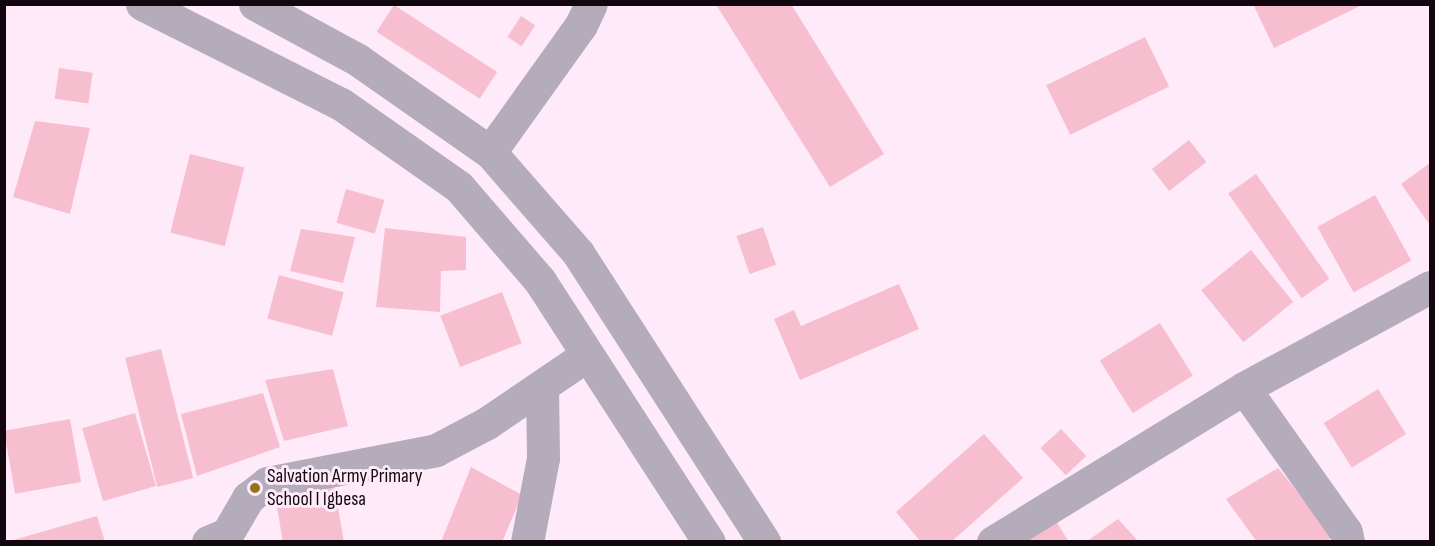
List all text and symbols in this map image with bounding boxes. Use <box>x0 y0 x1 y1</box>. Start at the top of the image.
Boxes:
place label: Salvation Army Primary School I Igbesa <box>267 464 422 511</box>
marker: Salvation Army Primary School I Igbesa <box>248 481 262 495</box>

